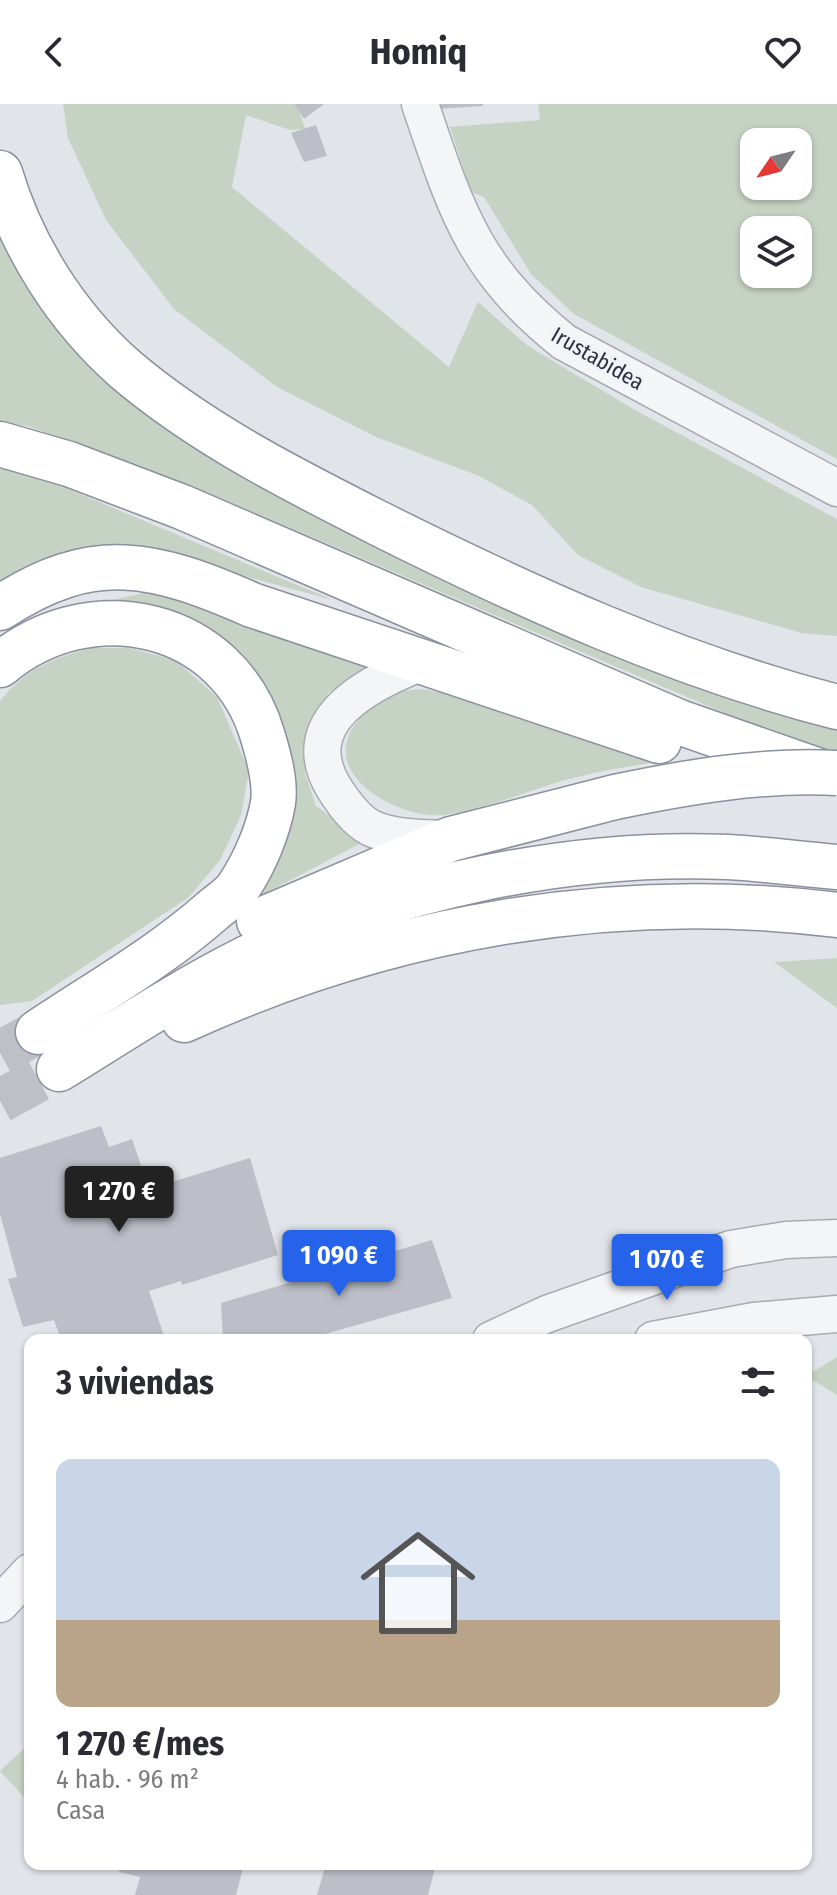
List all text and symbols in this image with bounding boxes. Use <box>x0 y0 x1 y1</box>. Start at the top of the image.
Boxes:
icon: back <box>32 30 76 74</box>
text: Homiq <box>370 30 467 74</box>
icon: heart <box>761 30 805 74</box>
north arrow <box>740 128 812 200</box>
map controls <box>740 128 812 288</box>
button: layers <box>740 216 812 288</box>
street label: Irustabidea <box>547 321 649 396</box>
pin: 1 270 € <box>45 1166 193 1234</box>
text: 1 270 € <box>83 1176 155 1207</box>
pin: 1 090 € <box>265 1230 413 1298</box>
pin: 1 070 € <box>593 1234 741 1302</box>
text: 1 090 € <box>300 1240 378 1271</box>
text: 1 070 € <box>630 1244 704 1275</box>
icon: filters <box>736 1360 780 1404</box>
text: 3 viviendas <box>56 1362 214 1403</box>
icon: home <box>346 1511 490 1655</box>
text: 1 270 €/mes <box>56 1723 224 1764</box>
text: 4 hab. · 96 m² <box>56 1764 199 1795</box>
text: Casa <box>56 1795 105 1826</box>

